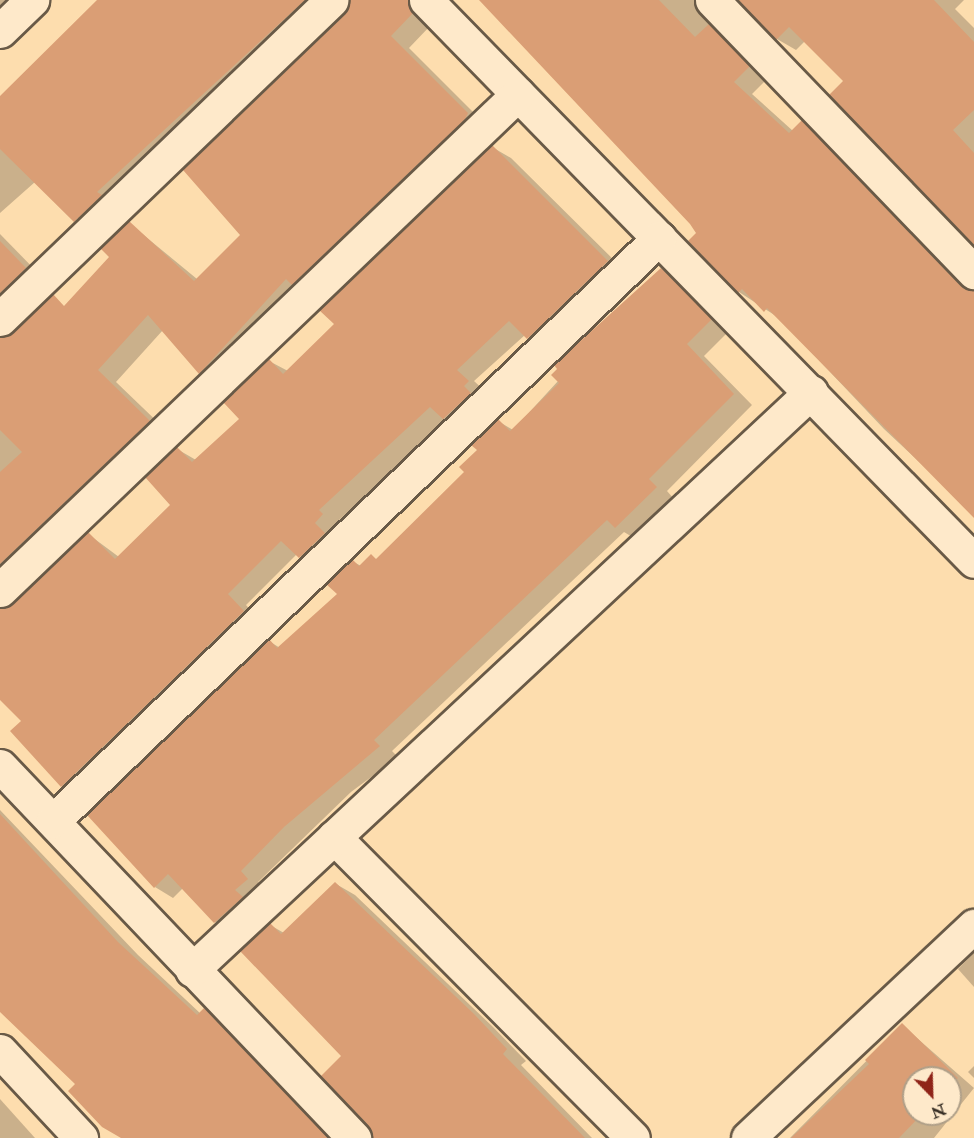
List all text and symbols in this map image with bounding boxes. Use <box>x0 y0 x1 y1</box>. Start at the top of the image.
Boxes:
north arrow <box>902 1066 962 1126</box>
text: N <box>928 1099 949 1123</box>

